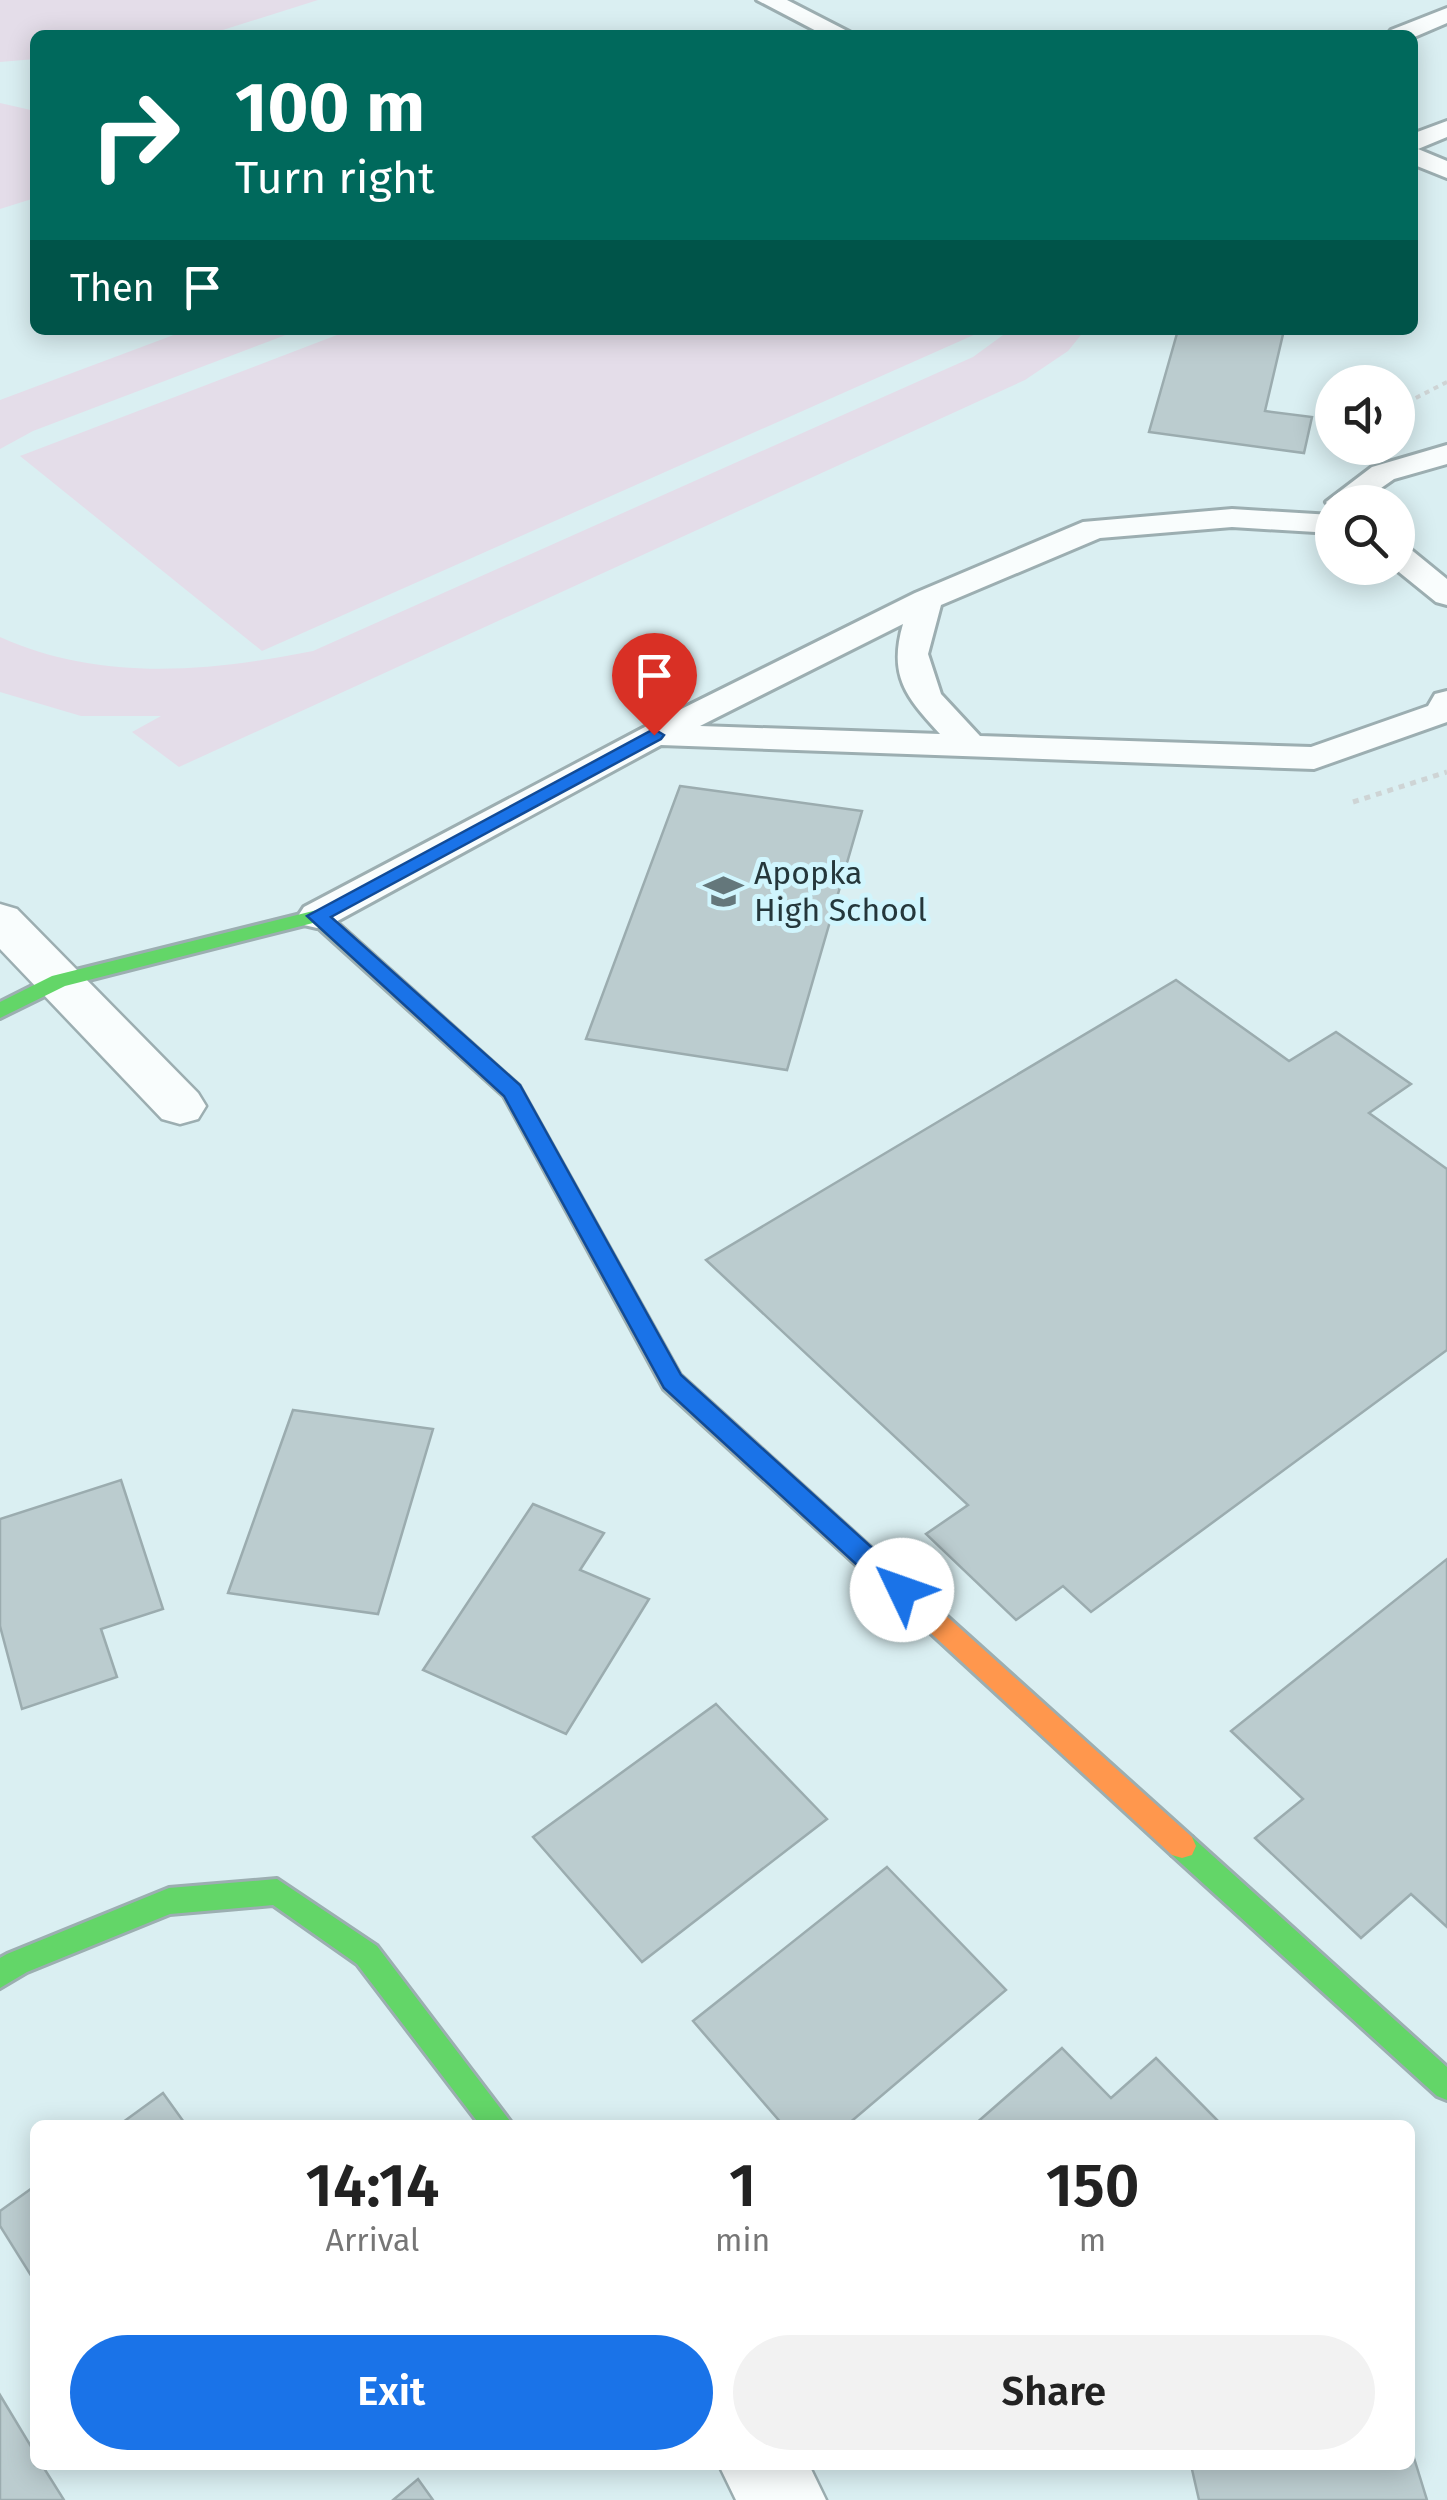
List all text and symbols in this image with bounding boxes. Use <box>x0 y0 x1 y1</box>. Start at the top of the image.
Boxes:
text: 100 m <box>235 66 425 150</box>
icon: right <box>70 70 200 200</box>
text: Turn right <box>235 151 434 205</box>
icon: arrive <box>175 260 230 315</box>
text: Then <box>70 265 155 311</box>
map controls <box>1315 365 1415 585</box>
button: sound <box>1315 365 1415 465</box>
button: search <box>1315 485 1415 585</box>
pin <box>612 633 697 736</box>
icon: arrive <box>627 648 682 703</box>
place label: Apopka High School <box>754 854 927 929</box>
school or university icon: Apopka High School <box>703 870 745 912</box>
position arrow <box>850 1538 954 1642</box>
text: 14:14 <box>306 2150 439 2222</box>
text: 1 <box>729 2150 756 2222</box>
text: 150 <box>1046 2150 1139 2222</box>
text: Arrival <box>326 2221 419 2259</box>
text: min <box>715 2221 770 2259</box>
text: m <box>1079 2221 1106 2259</box>
button: Exit <box>70 2335 713 2450</box>
button: Share <box>733 2335 1375 2450</box>

